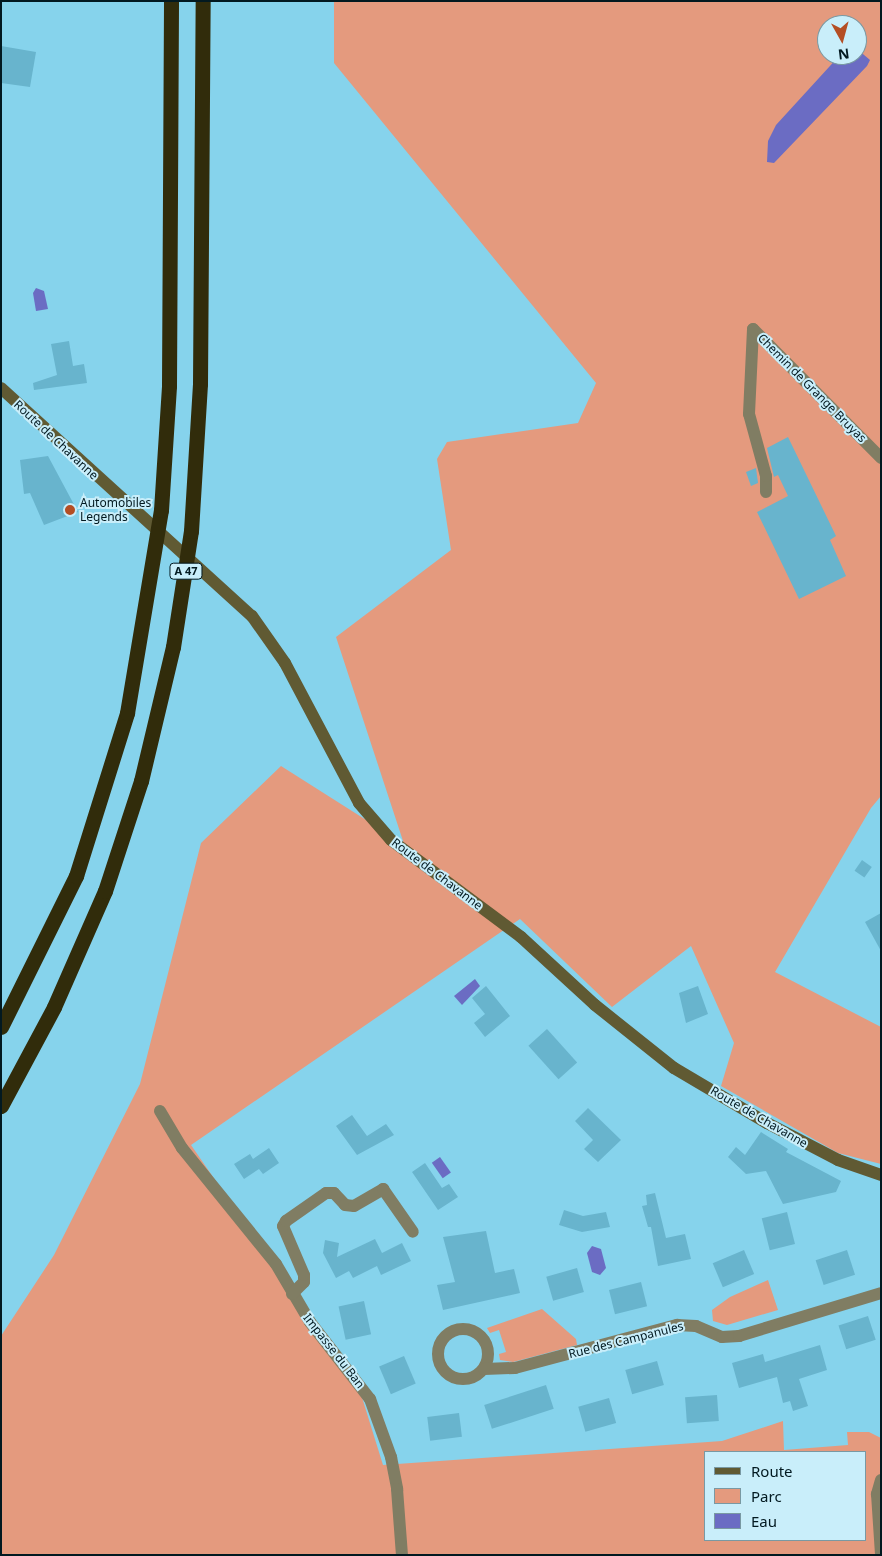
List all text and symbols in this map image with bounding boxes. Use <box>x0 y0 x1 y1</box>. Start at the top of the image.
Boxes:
north arrow <box>817 15 867 65</box>
text: N <box>837 44 851 65</box>
street label: Chemin de Grange Bruyas <box>755 331 869 445</box>
street label: Route de Chavanne <box>11 397 101 483</box>
place label: Automobiles Legends <box>80 496 151 524</box>
marker: Automobiles Legends <box>64 504 76 516</box>
road number: A 47 <box>168 562 204 580</box>
street label: Route de Chavanne <box>389 835 485 913</box>
street label: Route de Chavanne <box>708 1083 810 1151</box>
street label: Impasse du Ban <box>300 1311 368 1391</box>
street label: Rue des Campanules <box>567 1319 685 1361</box>
legend <box>704 1451 867 1541</box>
text: Route <box>751 1461 793 1481</box>
text: Parc <box>751 1486 782 1506</box>
text: Eau <box>751 1511 777 1531</box>

